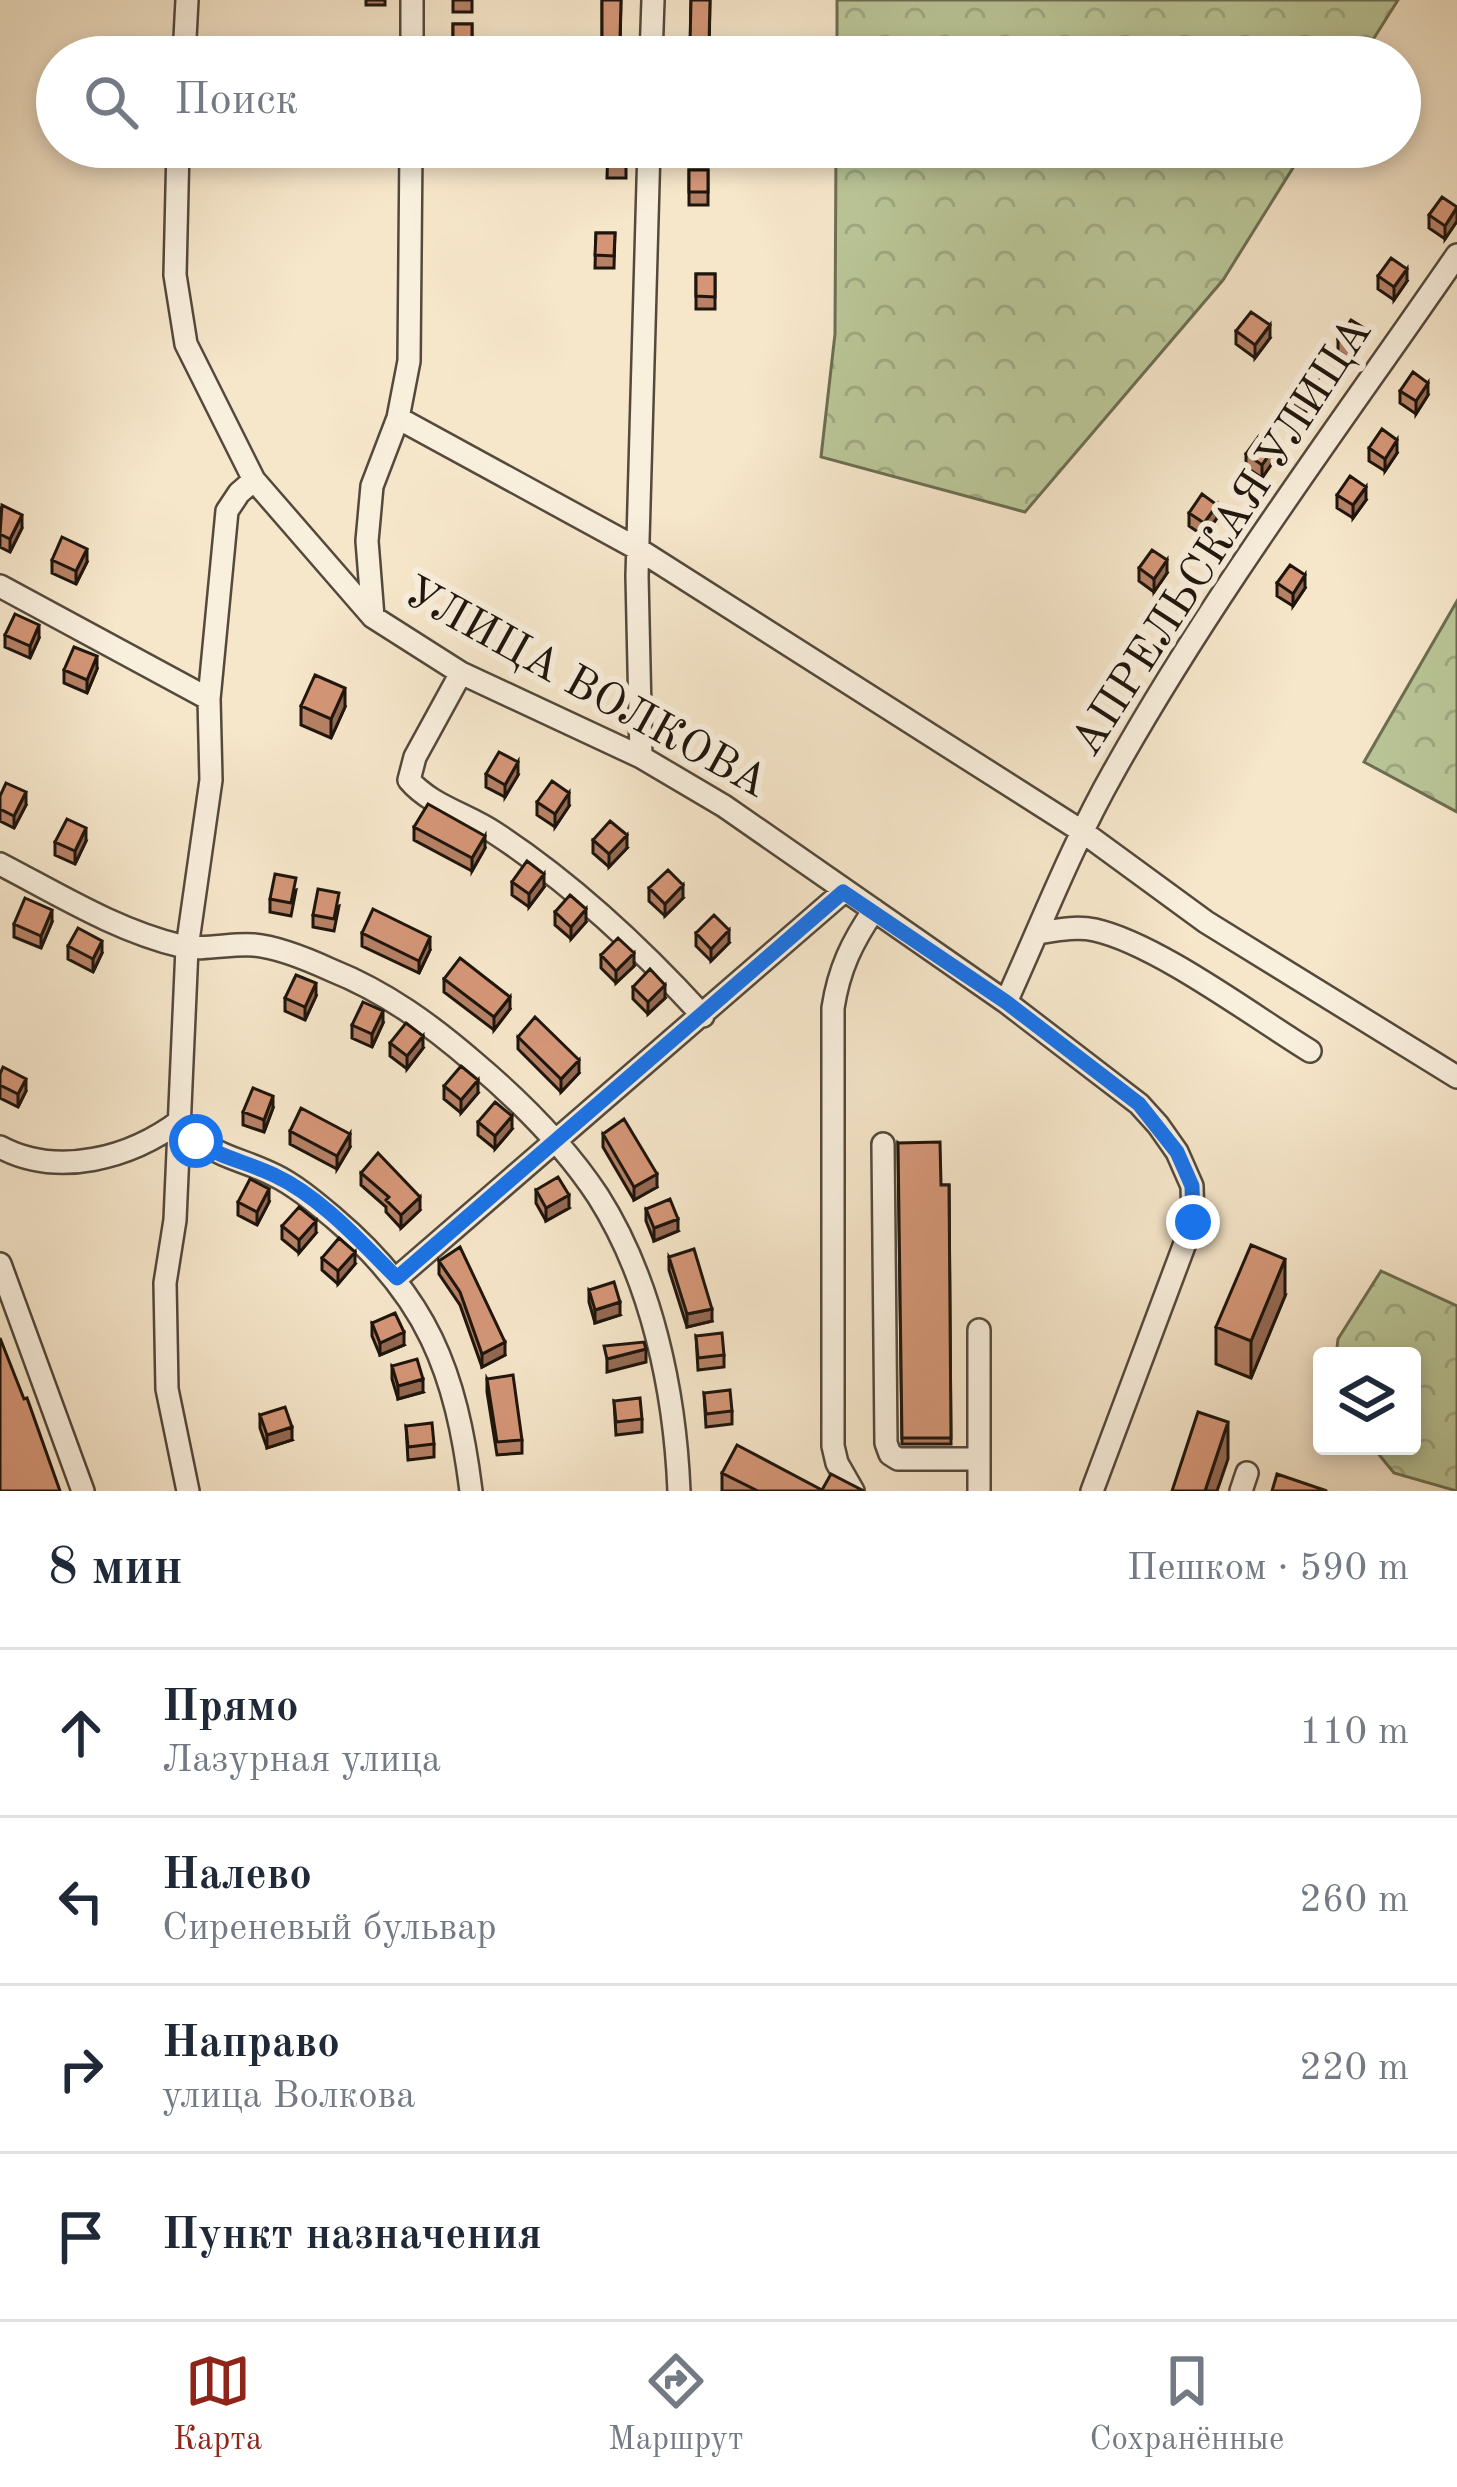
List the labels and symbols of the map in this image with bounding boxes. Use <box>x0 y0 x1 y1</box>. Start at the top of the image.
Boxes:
street label: АПРЕЛЬСКАЯ УЛИЦА <box>1065 311 1381 765</box>
street label: УЛИЦА ВОЛКОВА <box>396 570 774 808</box>
route start <box>169 1114 223 1168</box>
route end <box>1166 1195 1220 1249</box>

